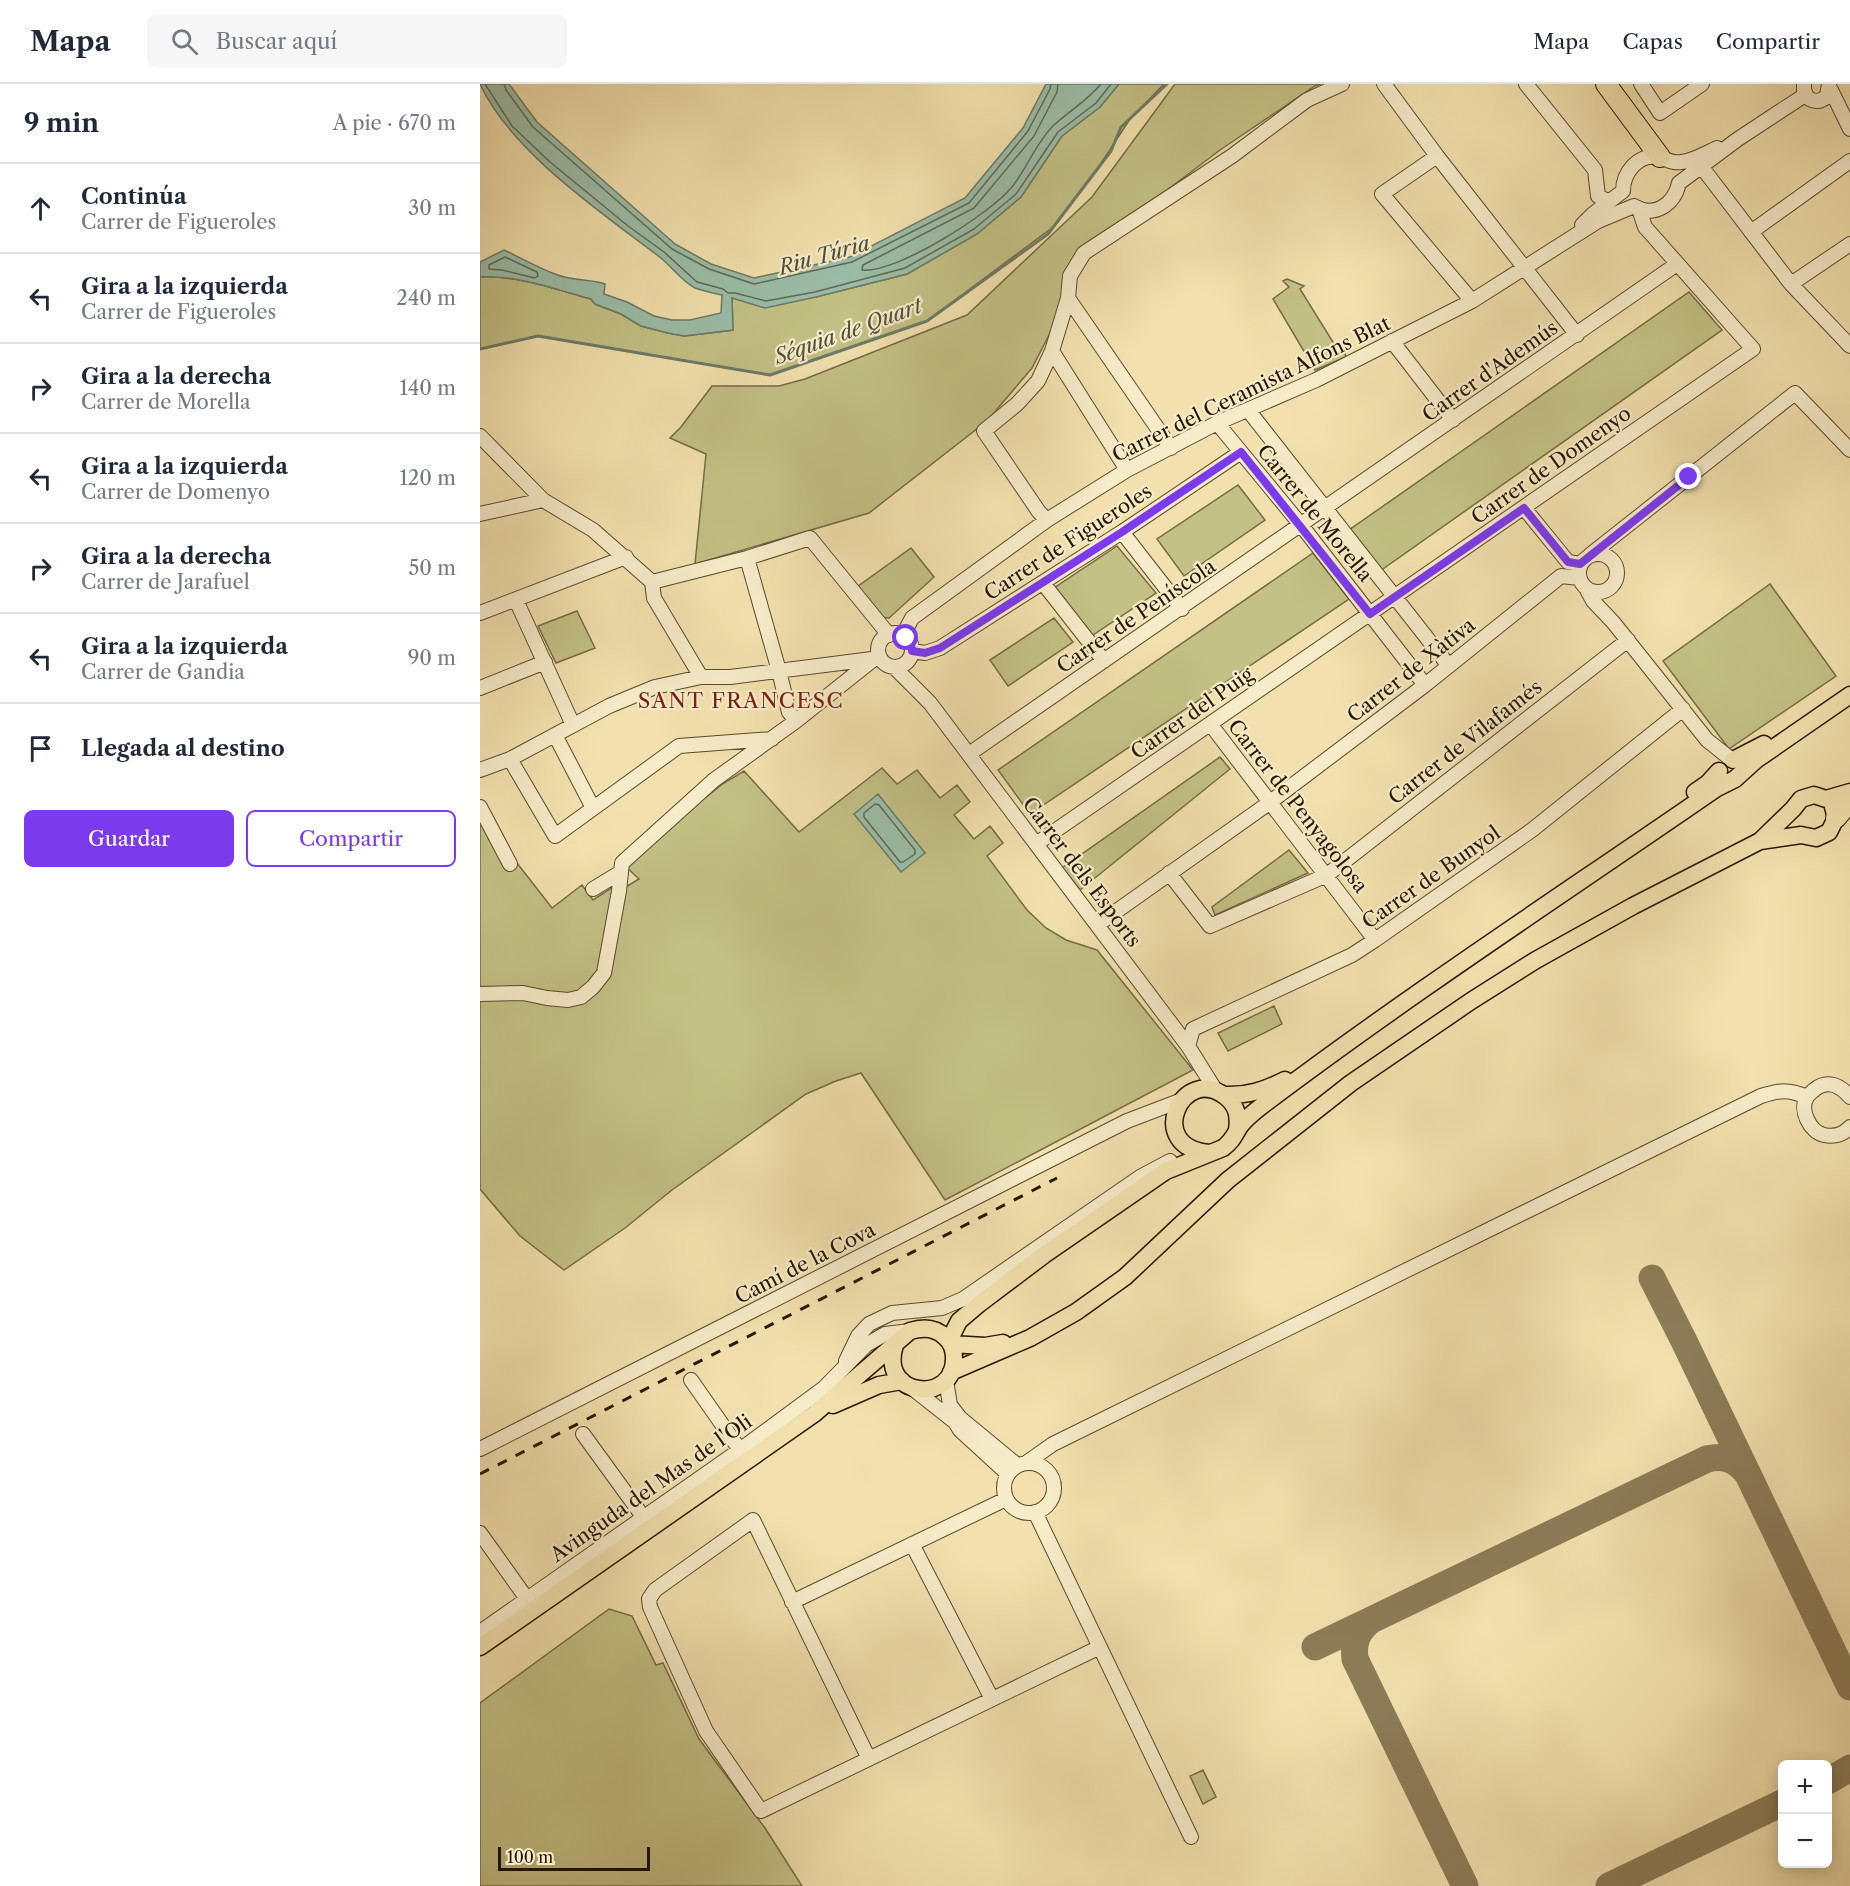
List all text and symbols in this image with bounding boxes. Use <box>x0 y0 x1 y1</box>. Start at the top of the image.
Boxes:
search box <box>147 14 567 68</box>
text: Mapa <box>30 24 111 58</box>
icon: search <box>168 25 201 58</box>
text: Buscar aquí <box>216 28 337 55</box>
text: Mapa <box>1533 29 1589 54</box>
text: Capas <box>1622 29 1683 54</box>
text: Compartir <box>1716 29 1820 54</box>
text: 9 min <box>24 107 99 139</box>
text: A pie · 670 m <box>333 111 456 135</box>
text: Continúa <box>81 183 187 210</box>
icon: ahead <box>24 192 57 225</box>
text: 30 m <box>408 196 456 220</box>
text: Carrer de Figueroles <box>81 210 276 234</box>
water label: Riu Túria <box>773 230 873 281</box>
text: Gira a la izquierda <box>81 273 288 300</box>
icon: left <box>24 282 57 315</box>
text: 240 m <box>396 286 456 310</box>
water label: Séquia de Quart <box>769 292 927 370</box>
text: Carrer de Figueroles <box>81 300 276 324</box>
street label: Carrer del Ceramista Alfons Blat <box>1108 311 1394 467</box>
street label: Carrer d'Ademús <box>1418 315 1562 427</box>
text: Gira a la derecha <box>81 363 271 390</box>
icon: right <box>24 372 57 405</box>
text: 140 m <box>399 376 456 400</box>
text: Carrer de Morella <box>81 390 251 414</box>
street label: Carrer de Domenyo <box>1467 401 1635 529</box>
street label: Carrer de Morella <box>1252 440 1378 587</box>
text: Gira a la izquierda <box>81 453 288 480</box>
icon: left <box>24 462 57 495</box>
route end <box>1675 463 1701 489</box>
text: 120 m <box>399 466 456 490</box>
street label: Carrer de Figueroles <box>980 479 1156 605</box>
text: Carrer de Domenyo <box>81 480 270 504</box>
text: Gira a la derecha <box>81 543 271 570</box>
icon: right <box>24 552 57 585</box>
street label: Carrer de Peníscola <box>1052 554 1220 678</box>
text: 50 m <box>409 556 456 580</box>
text: Carrer de Jarafuel <box>81 570 250 594</box>
street label: Carrer de Xàtiva <box>1342 612 1480 727</box>
route start <box>892 624 918 650</box>
text: Gira a la izquierda <box>81 633 288 660</box>
icon: left <box>24 642 57 675</box>
text: 90 m <box>408 646 456 670</box>
text: Carrer de Gandia <box>81 660 245 684</box>
street label: Carrer del Puig <box>1126 662 1258 764</box>
street label: Carrer de Vilafamés <box>1383 675 1547 809</box>
district label: SANT FRANCESC <box>638 688 844 713</box>
street label: Carrer de Penyagolosa <box>1223 715 1373 898</box>
icon: arrive <box>24 732 57 765</box>
text: Llegada al destino <box>81 735 285 762</box>
street label: Carrer dels Esports <box>1018 792 1146 952</box>
button: Guardar <box>24 810 234 867</box>
button: Compartir <box>246 810 456 867</box>
street label: Carrer de Bunyol <box>1357 820 1505 934</box>
street label: Camí de la Cova <box>731 1217 880 1309</box>
street label: Avinguda del Mas de l'Oli <box>545 1409 756 1567</box>
map controls <box>1778 1760 1832 1868</box>
button: + <box>1778 1760 1832 1814</box>
button: − <box>1778 1814 1832 1868</box>
scale bar <box>498 1844 650 1872</box>
text: 100 m <box>507 1847 553 1867</box>

